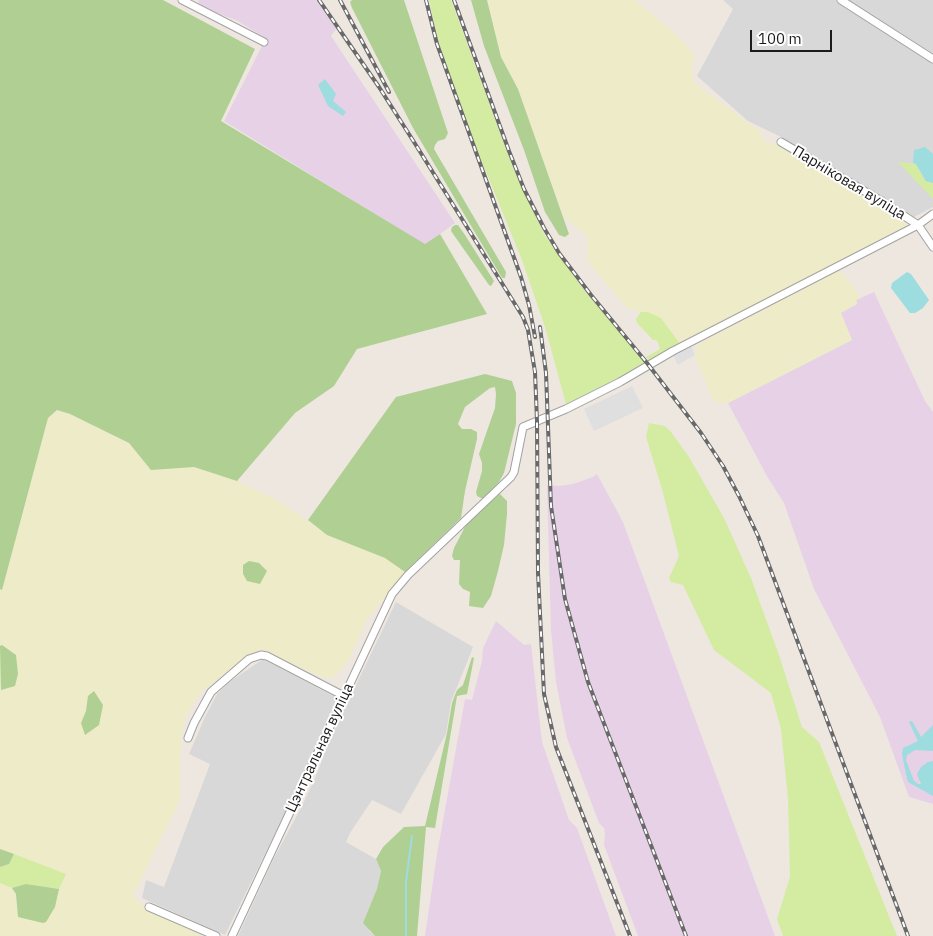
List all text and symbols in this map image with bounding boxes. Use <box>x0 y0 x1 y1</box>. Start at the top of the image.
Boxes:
scale bar <box>753 20 836 52</box>
text: 100 m <box>758 29 802 48</box>
street label: Парніковая вуліца <box>789 142 909 224</box>
street label: Цэнтральная вуліца <box>282 680 358 816</box>

